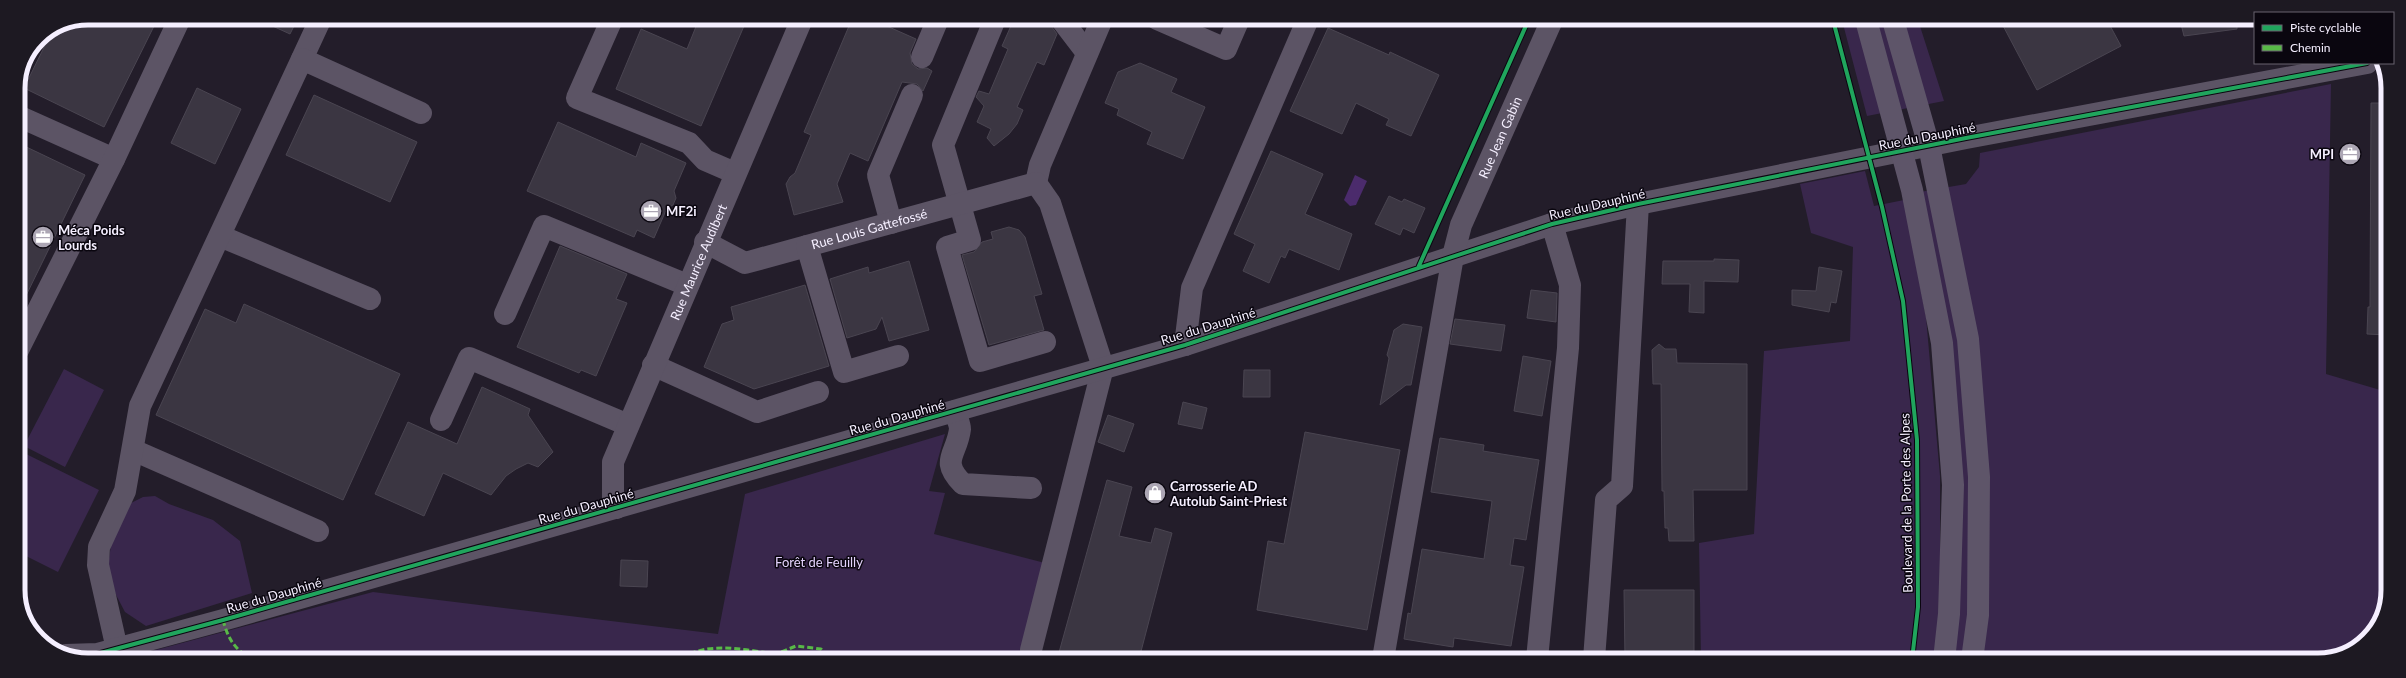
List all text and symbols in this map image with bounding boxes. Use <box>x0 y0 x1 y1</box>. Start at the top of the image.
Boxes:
legend <box>2254 12 2394 64</box>
text: Piste cyclable <box>2290 20 2361 35</box>
text: Chemin <box>2290 40 2331 55</box>
street label: Rue Jean Gabin <box>1475 94 1525 181</box>
street label: Rue du Dauphiné <box>1877 119 1977 153</box>
office icon: MPI <box>2337 141 2363 167</box>
place label: MPI <box>2310 146 2334 162</box>
street label: Rue du Dauphiné <box>1547 185 1647 223</box>
office icon: MF2i <box>638 198 664 224</box>
street label: Rue Maurice Audibert <box>667 201 730 322</box>
place label: MF2i <box>666 203 697 219</box>
street label: Rue Louis Gattefossé <box>809 205 929 252</box>
place label: Méca Poids Lourds <box>58 222 125 253</box>
office icon: Méca Poids Lourds <box>30 224 56 250</box>
street label: Rue du Dauphiné <box>1159 304 1258 348</box>
street label: Rue du Dauphiné <box>848 396 947 438</box>
street label: Boulevard de la Porte des Alpes <box>1896 413 1916 593</box>
place label: Carrosserie AD Autolub Saint-Priest <box>1169 478 1287 509</box>
shop icon: Carrosserie AD Autolub Saint-Priest <box>1142 480 1168 506</box>
street label: Rue du Dauphiné <box>537 485 636 527</box>
park label: Forêt de Feuilly <box>775 554 863 570</box>
street label: Rue du Dauphiné <box>225 574 324 616</box>

